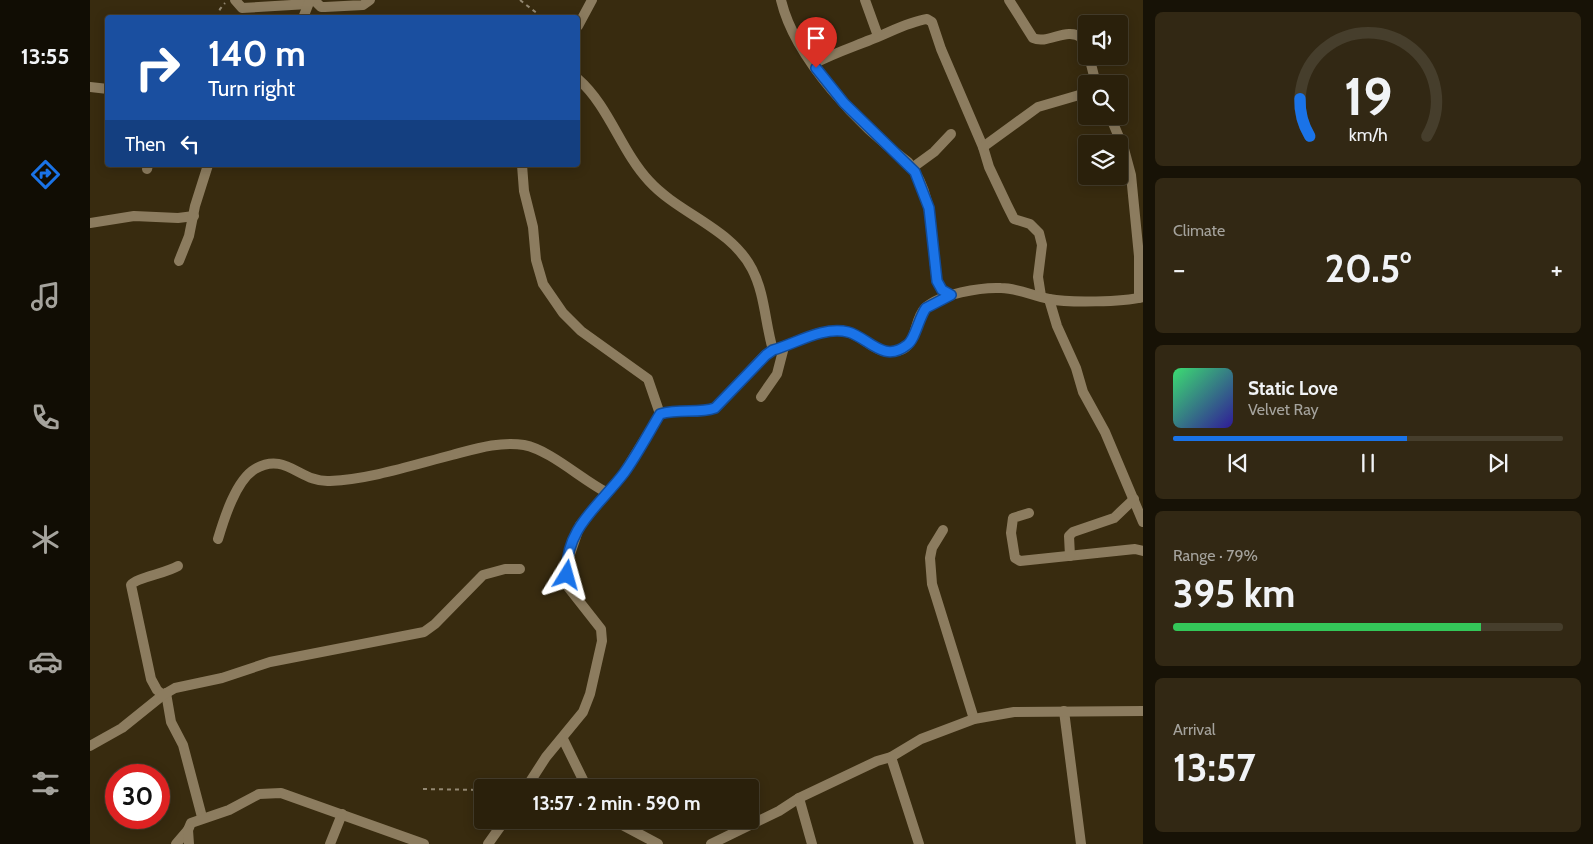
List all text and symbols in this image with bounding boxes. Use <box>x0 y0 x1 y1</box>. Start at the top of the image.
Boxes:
map controls <box>1078 15 1128 185</box>
button: sound <box>1078 15 1128 65</box>
pin <box>795 17 837 68</box>
icon: arrive <box>802 24 830 52</box>
text: 140 m <box>208 32 306 75</box>
icon: right <box>125 35 190 100</box>
text: 13:55 <box>21 43 69 70</box>
text: 19 <box>1344 65 1392 128</box>
text: Turn right <box>208 75 295 102</box>
button: search <box>1078 75 1128 125</box>
text: km/h <box>1348 124 1388 145</box>
icon: left <box>176 130 204 158</box>
text: Then <box>125 133 166 156</box>
button: layers <box>1078 135 1128 185</box>
icon: directions <box>28 157 63 192</box>
text: Climate <box>1173 221 1225 240</box>
text: 20.5° <box>1325 245 1411 292</box>
text: − <box>1173 252 1185 286</box>
text: + <box>1551 252 1563 286</box>
icon: music <box>28 279 63 314</box>
text: Static Love <box>1248 377 1338 400</box>
icon: phone <box>28 400 63 435</box>
text: Velvet Ray <box>1248 400 1319 419</box>
icon: previous <box>1224 449 1252 477</box>
icon: pause <box>1354 449 1382 477</box>
icon: next <box>1484 449 1512 477</box>
icon: climate <box>28 522 63 557</box>
text: Range · 79% <box>1173 546 1258 565</box>
position arrow <box>540 548 592 600</box>
text: 395 km <box>1173 570 1295 617</box>
icon: car <box>28 644 63 679</box>
text: Arrival <box>1173 720 1216 739</box>
text: 13:57 <box>1173 744 1256 791</box>
speed limit sign: 30 <box>105 764 170 829</box>
icon: filters <box>28 766 63 801</box>
text: 13:57 · 2 min · 590 m <box>532 792 701 815</box>

